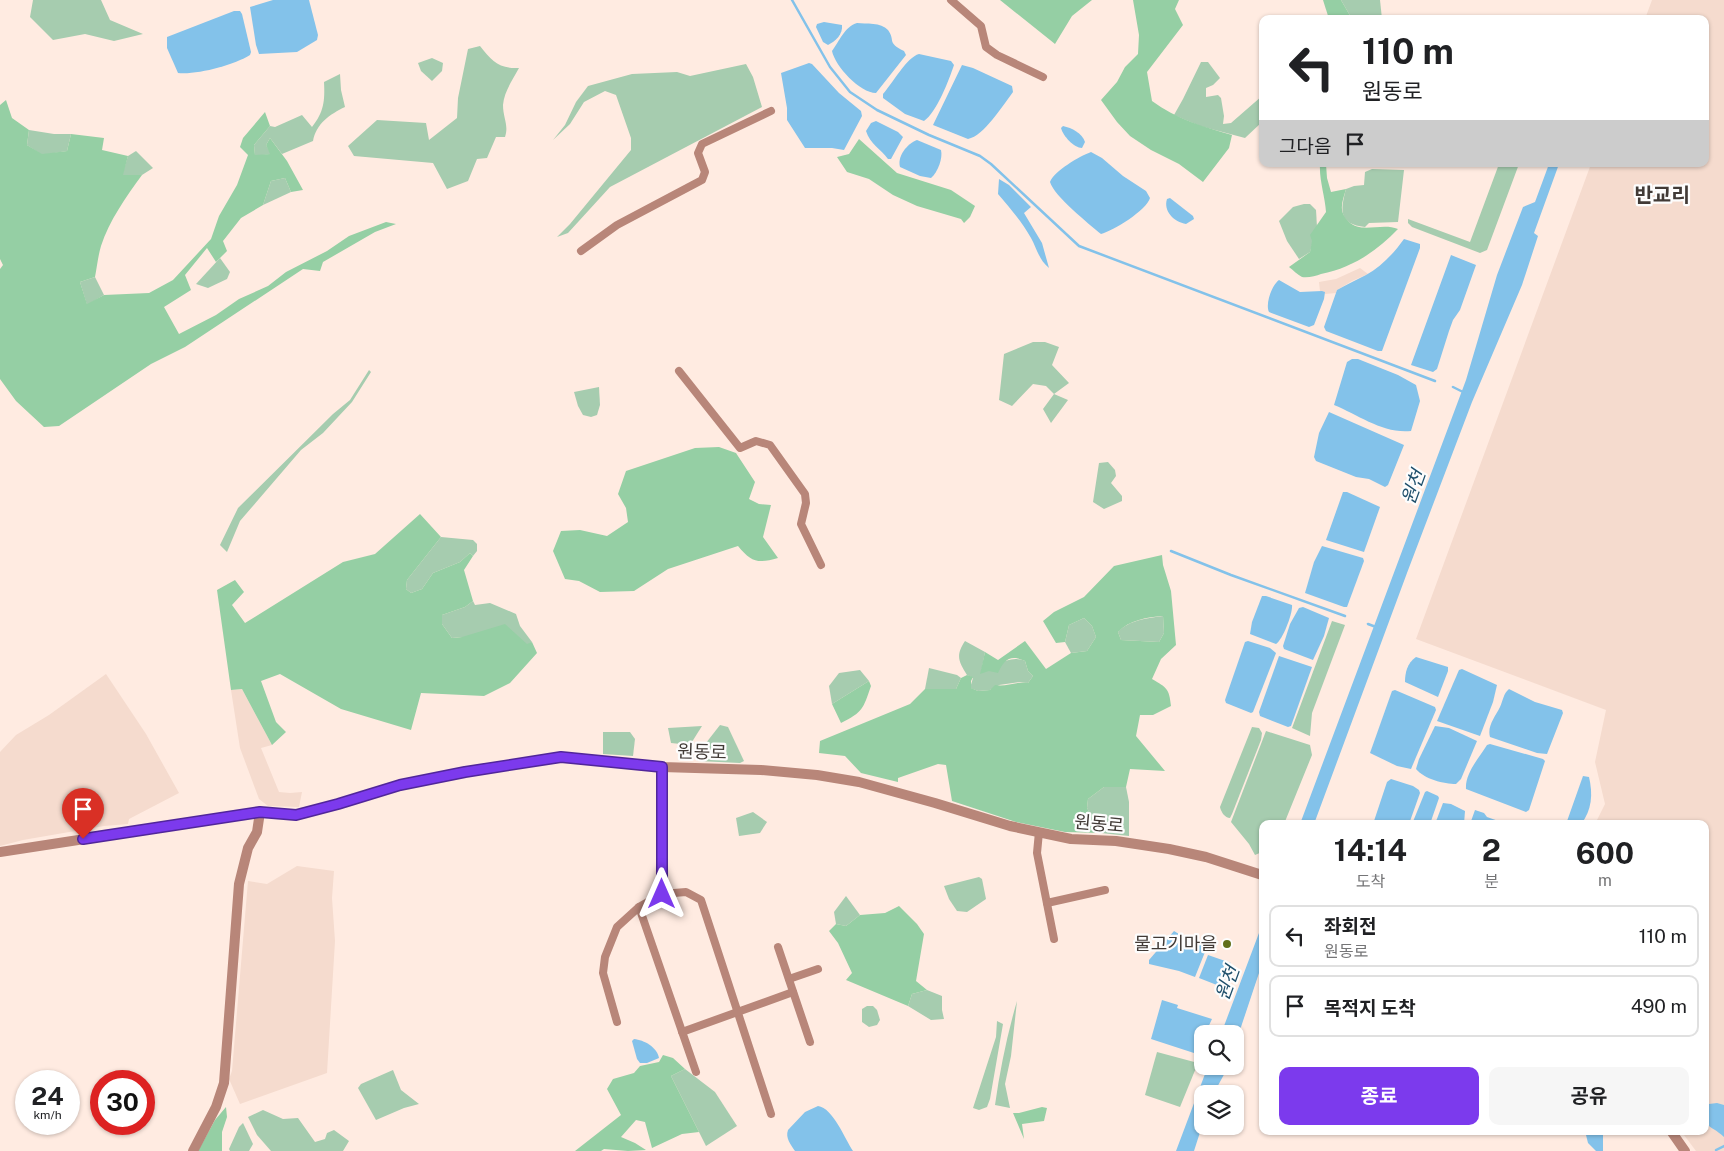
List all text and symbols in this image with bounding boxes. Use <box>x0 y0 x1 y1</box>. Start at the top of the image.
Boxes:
text: 110 m <box>1362 31 1454 72</box>
icon: left <box>1279 35 1344 100</box>
text: 원동로 <box>1362 78 1423 104</box>
icon: arrive <box>1341 130 1369 158</box>
text: 그다음 <box>1279 135 1331 157</box>
district label: 반교리 <box>1634 183 1690 207</box>
water label: 원천 <box>1397 465 1430 507</box>
street label: 원동로 <box>677 740 727 763</box>
pin <box>62 788 104 839</box>
icon: arrive <box>69 795 97 823</box>
street label: 원동로 <box>1073 811 1125 836</box>
text: 14:14 <box>1334 832 1407 868</box>
text: 2 <box>1482 832 1501 868</box>
text: 600 <box>1576 835 1634 871</box>
position arrow <box>635 867 687 919</box>
text: m <box>1598 871 1612 890</box>
text: 도착 <box>1356 872 1385 891</box>
text: 분 <box>1484 872 1499 891</box>
text: 좌회전 <box>1324 915 1376 937</box>
icon: left <box>1281 922 1309 950</box>
text: 110 m <box>1639 925 1687 947</box>
place label: 물고기마을 <box>1134 933 1217 954</box>
marker: 물고기마을 <box>1221 938 1233 950</box>
text: 원동로 <box>1324 942 1368 961</box>
water label: 원천 <box>1211 961 1244 1003</box>
icon: arrive <box>1281 992 1309 1020</box>
text: 490 m <box>1631 995 1687 1017</box>
text: 목적지 도착 <box>1324 997 1416 1019</box>
map controls <box>1194 1025 1244 1135</box>
button: search <box>1194 1025 1244 1075</box>
button: 종료 <box>1279 1067 1479 1125</box>
button: 공유 <box>1489 1067 1689 1125</box>
speed limit sign: 30 <box>90 1070 155 1135</box>
text: 24 <box>31 1081 64 1111</box>
button: layers <box>1194 1085 1244 1135</box>
text: km/h <box>33 1108 62 1122</box>

